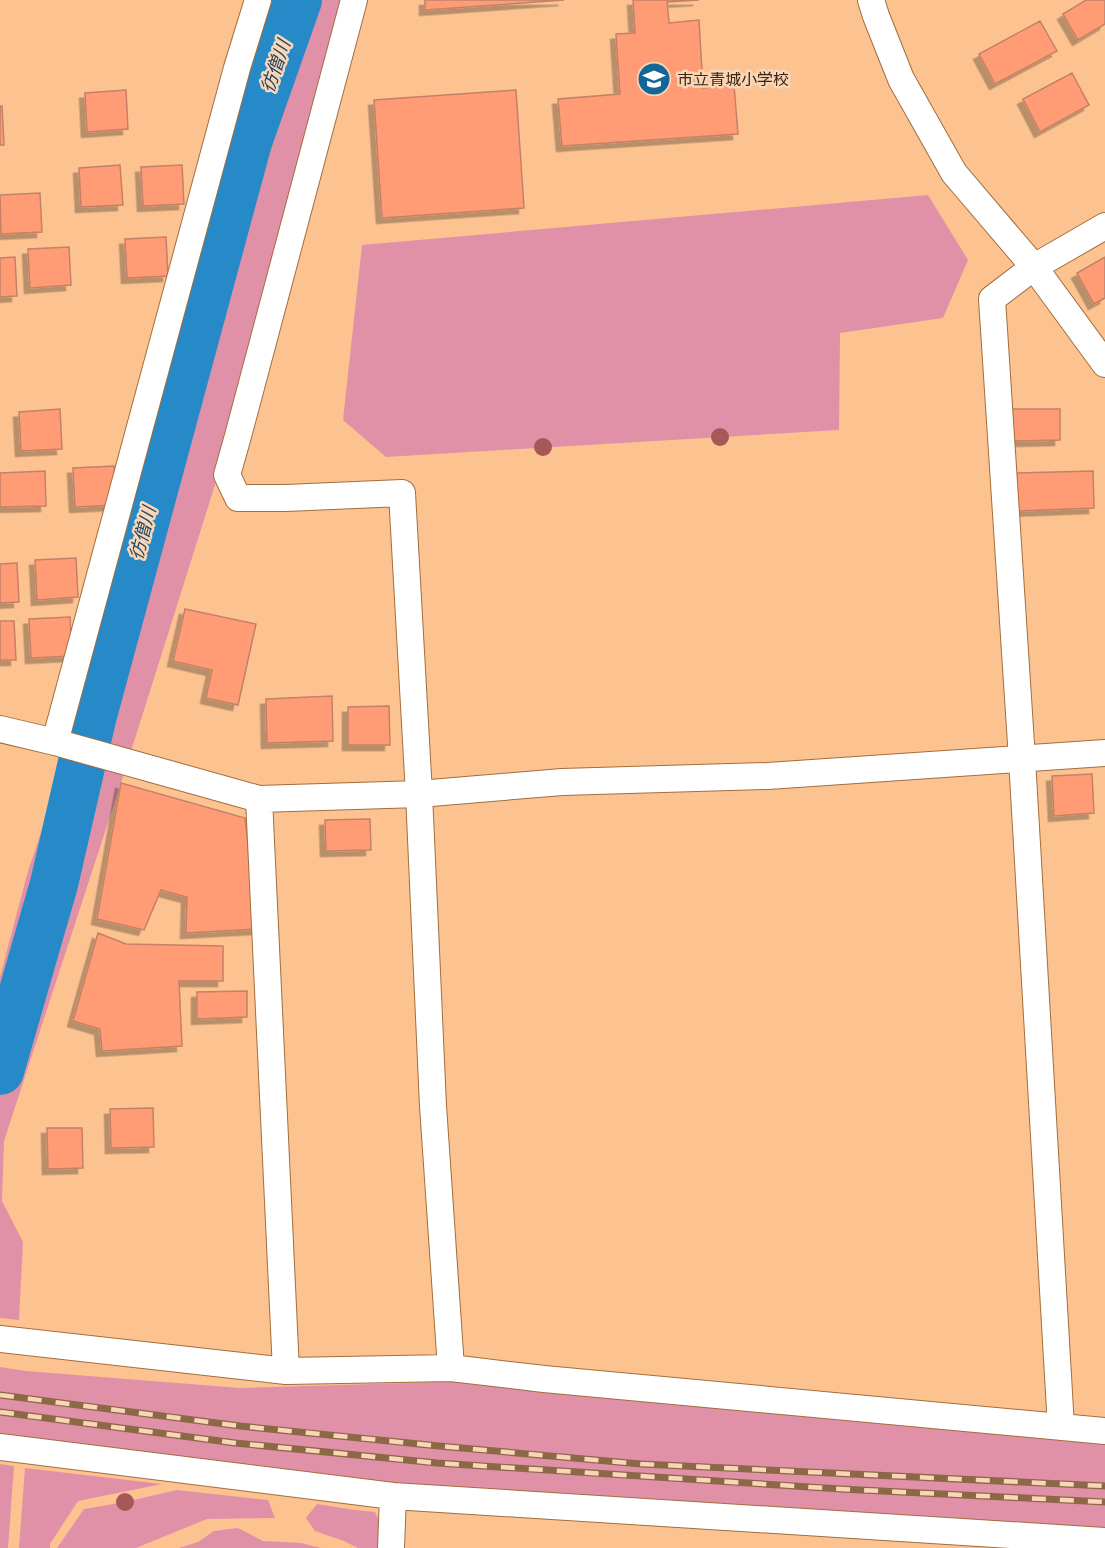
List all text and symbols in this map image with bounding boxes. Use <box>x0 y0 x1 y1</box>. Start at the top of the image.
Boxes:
water label: 彷僧川 <box>256 35 295 95</box>
school or university icon: 市立青城小学校 <box>636 61 672 97</box>
place label: 市立青城小学校 <box>677 69 789 89</box>
water label: 彷僧川 <box>124 502 160 562</box>

